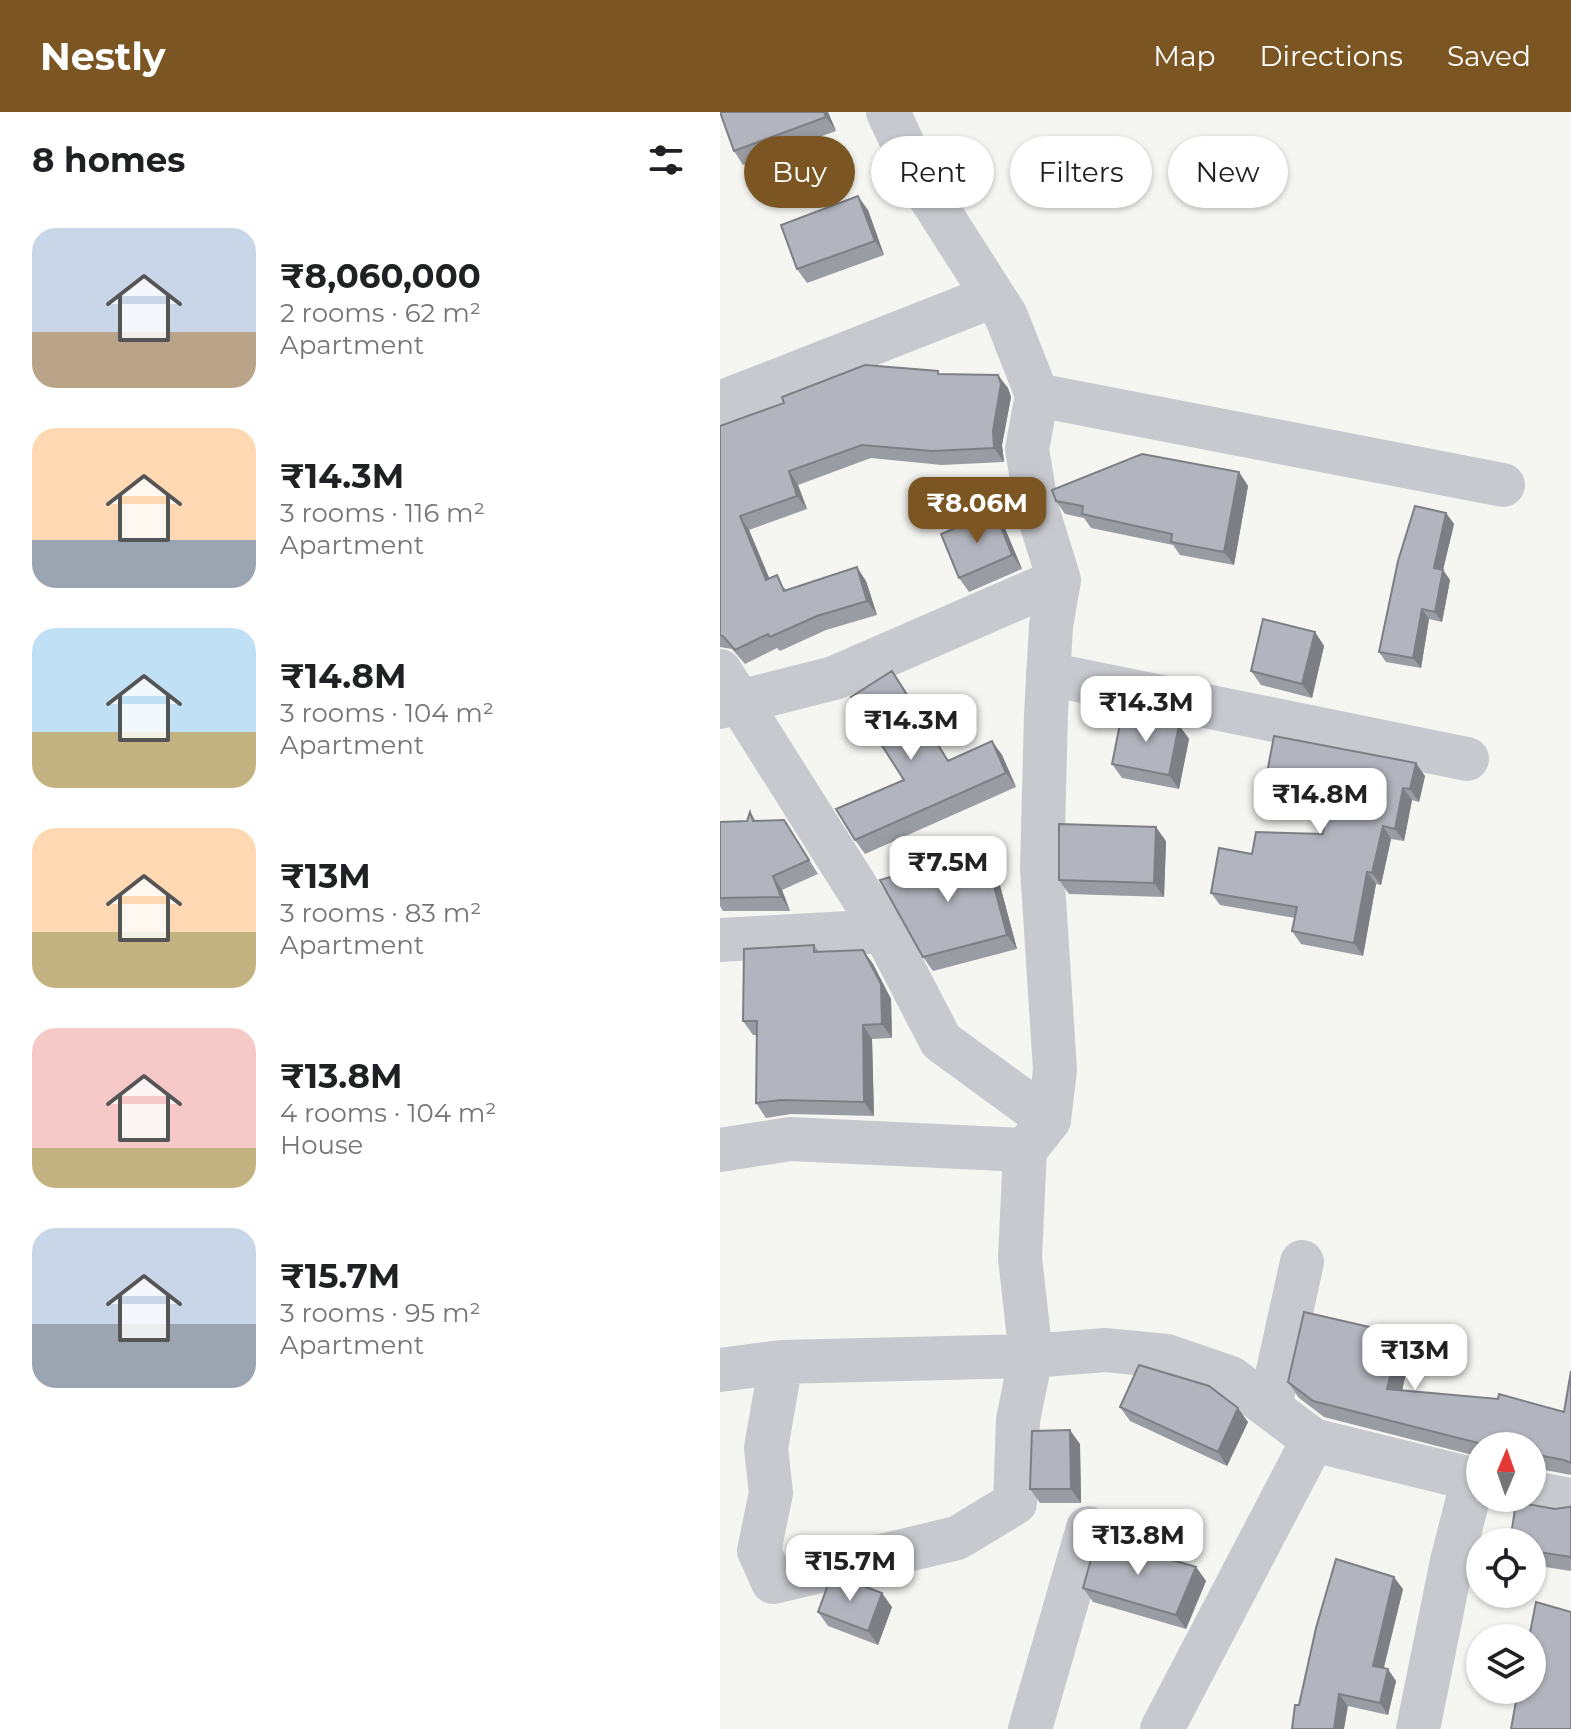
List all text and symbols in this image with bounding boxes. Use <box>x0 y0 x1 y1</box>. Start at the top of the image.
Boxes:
text: Nestly <box>40 33 166 80</box>
text: Map <box>1153 39 1215 73</box>
text: Directions <box>1259 39 1403 73</box>
text: Saved <box>1447 39 1531 73</box>
chip: Buy <box>744 136 855 208</box>
chip: Rent <box>871 136 994 208</box>
chip: Filters <box>1010 136 1152 208</box>
chip: New <box>1168 136 1288 208</box>
icon: filters <box>644 138 688 182</box>
text: 8 homes <box>32 139 185 181</box>
text: ₹8,060,000 <box>280 255 481 297</box>
icon: home <box>96 260 192 356</box>
text: 2 rooms · 62 m² <box>280 297 481 329</box>
text: Apartment <box>280 329 424 361</box>
text: ₹14.3M <box>280 455 404 497</box>
icon: home <box>96 460 192 556</box>
pin: ₹8.06M <box>912 477 1042 545</box>
text: ₹8.06M <box>926 487 1028 519</box>
text: 3 rooms · 116 m² <box>280 497 485 529</box>
text: Apartment <box>280 529 424 561</box>
text: ₹14.8M <box>280 655 406 697</box>
icon: home <box>96 660 192 756</box>
pin: ₹14.3M <box>1081 676 1211 744</box>
text: ₹14.3M <box>1099 686 1193 718</box>
pin: ₹14.3M <box>846 694 976 762</box>
text: 3 rooms · 104 m² <box>280 697 494 729</box>
text: ₹14.3M <box>864 704 958 736</box>
text: Apartment <box>280 729 424 761</box>
pin: ₹14.8M <box>1255 768 1385 836</box>
text: ₹14.8M <box>1272 778 1368 810</box>
pin: ₹7.5M <box>892 836 1004 904</box>
text: ₹7.5M <box>908 846 988 878</box>
text: ₹13M <box>280 855 371 897</box>
icon: home <box>96 860 192 956</box>
text: 3 rooms · 83 m² <box>280 897 481 929</box>
text: Apartment <box>280 929 424 961</box>
text: ₹13.8M <box>280 1055 402 1097</box>
icon: home <box>96 1060 192 1156</box>
text: 4 rooms · 104 m² <box>280 1097 497 1129</box>
text: House <box>280 1129 363 1161</box>
text: ₹15.7M <box>280 1255 400 1297</box>
icon: home <box>96 1260 192 1356</box>
text: 3 rooms · 95 m² <box>280 1297 481 1329</box>
pin: ₹13M <box>1368 1324 1462 1392</box>
text: Apartment <box>280 1329 424 1361</box>
text: ₹13M <box>1380 1334 1450 1366</box>
north arrow <box>1466 1432 1546 1512</box>
map controls <box>1466 1432 1546 1704</box>
pin: ₹13.8M <box>1073 1509 1203 1577</box>
text: ₹13.8M <box>1091 1519 1185 1551</box>
button: locate <box>1466 1528 1546 1608</box>
pin: ₹15.7M <box>785 1535 915 1603</box>
text: ₹15.7M <box>804 1545 896 1577</box>
button: layers <box>1466 1624 1546 1704</box>

